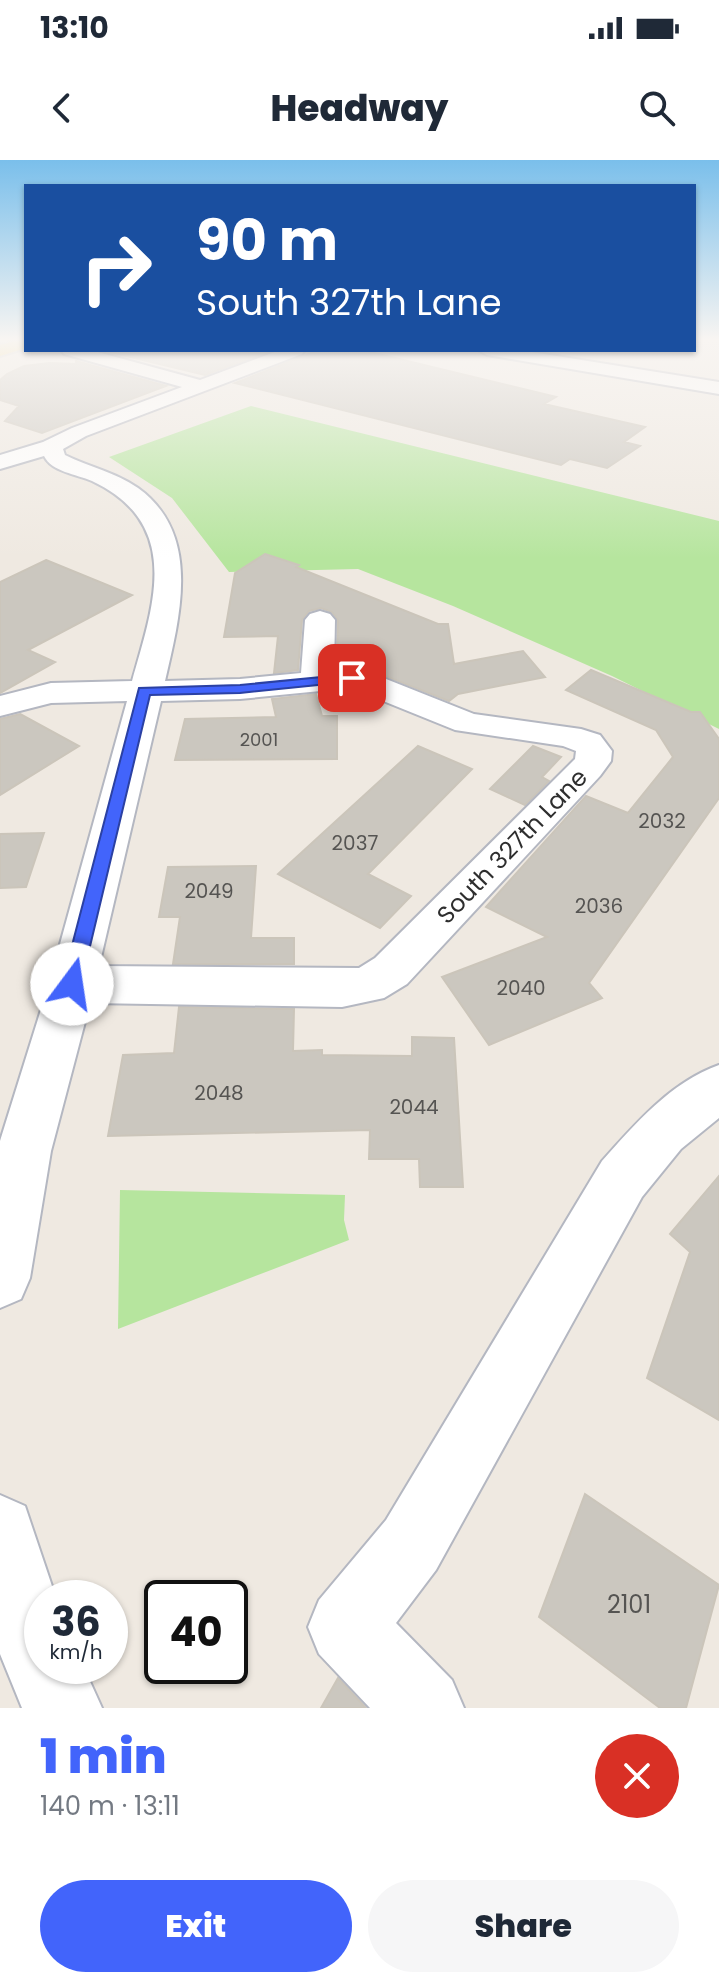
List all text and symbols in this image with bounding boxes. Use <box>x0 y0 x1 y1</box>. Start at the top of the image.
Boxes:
text: 13:10 <box>40 6 109 49</box>
text: Headway <box>271 83 448 134</box>
icon: back <box>40 86 84 130</box>
icon: search <box>635 86 679 130</box>
text: 90 m <box>196 201 338 280</box>
icon: right <box>64 216 168 320</box>
text: South 327th Lane <box>196 277 502 328</box>
pin <box>318 644 386 712</box>
icon: arrive <box>330 656 374 700</box>
house number: 2001 <box>240 727 278 752</box>
street label: South 327th Lane <box>429 761 595 931</box>
house number: 2032 <box>638 807 686 835</box>
house number: 2037 <box>332 829 378 857</box>
house number: 2049 <box>184 877 234 905</box>
house number: 2036 <box>575 892 623 920</box>
position arrow <box>30 942 114 1026</box>
house number: 2040 <box>496 974 546 1002</box>
house number: 2048 <box>194 1079 244 1107</box>
house number: 2044 <box>389 1093 439 1121</box>
speed limit sign: 40 <box>144 1580 248 1684</box>
house number: 2101 <box>607 1588 651 1621</box>
text: 36 <box>51 1594 101 1650</box>
text: km/h <box>49 1638 103 1666</box>
text: 1 min <box>40 1723 167 1790</box>
button: close <box>595 1734 679 1818</box>
text: 140 m · 13:11 <box>40 1788 180 1824</box>
button: Exit <box>40 1880 352 1972</box>
button: Share <box>368 1880 679 1972</box>

